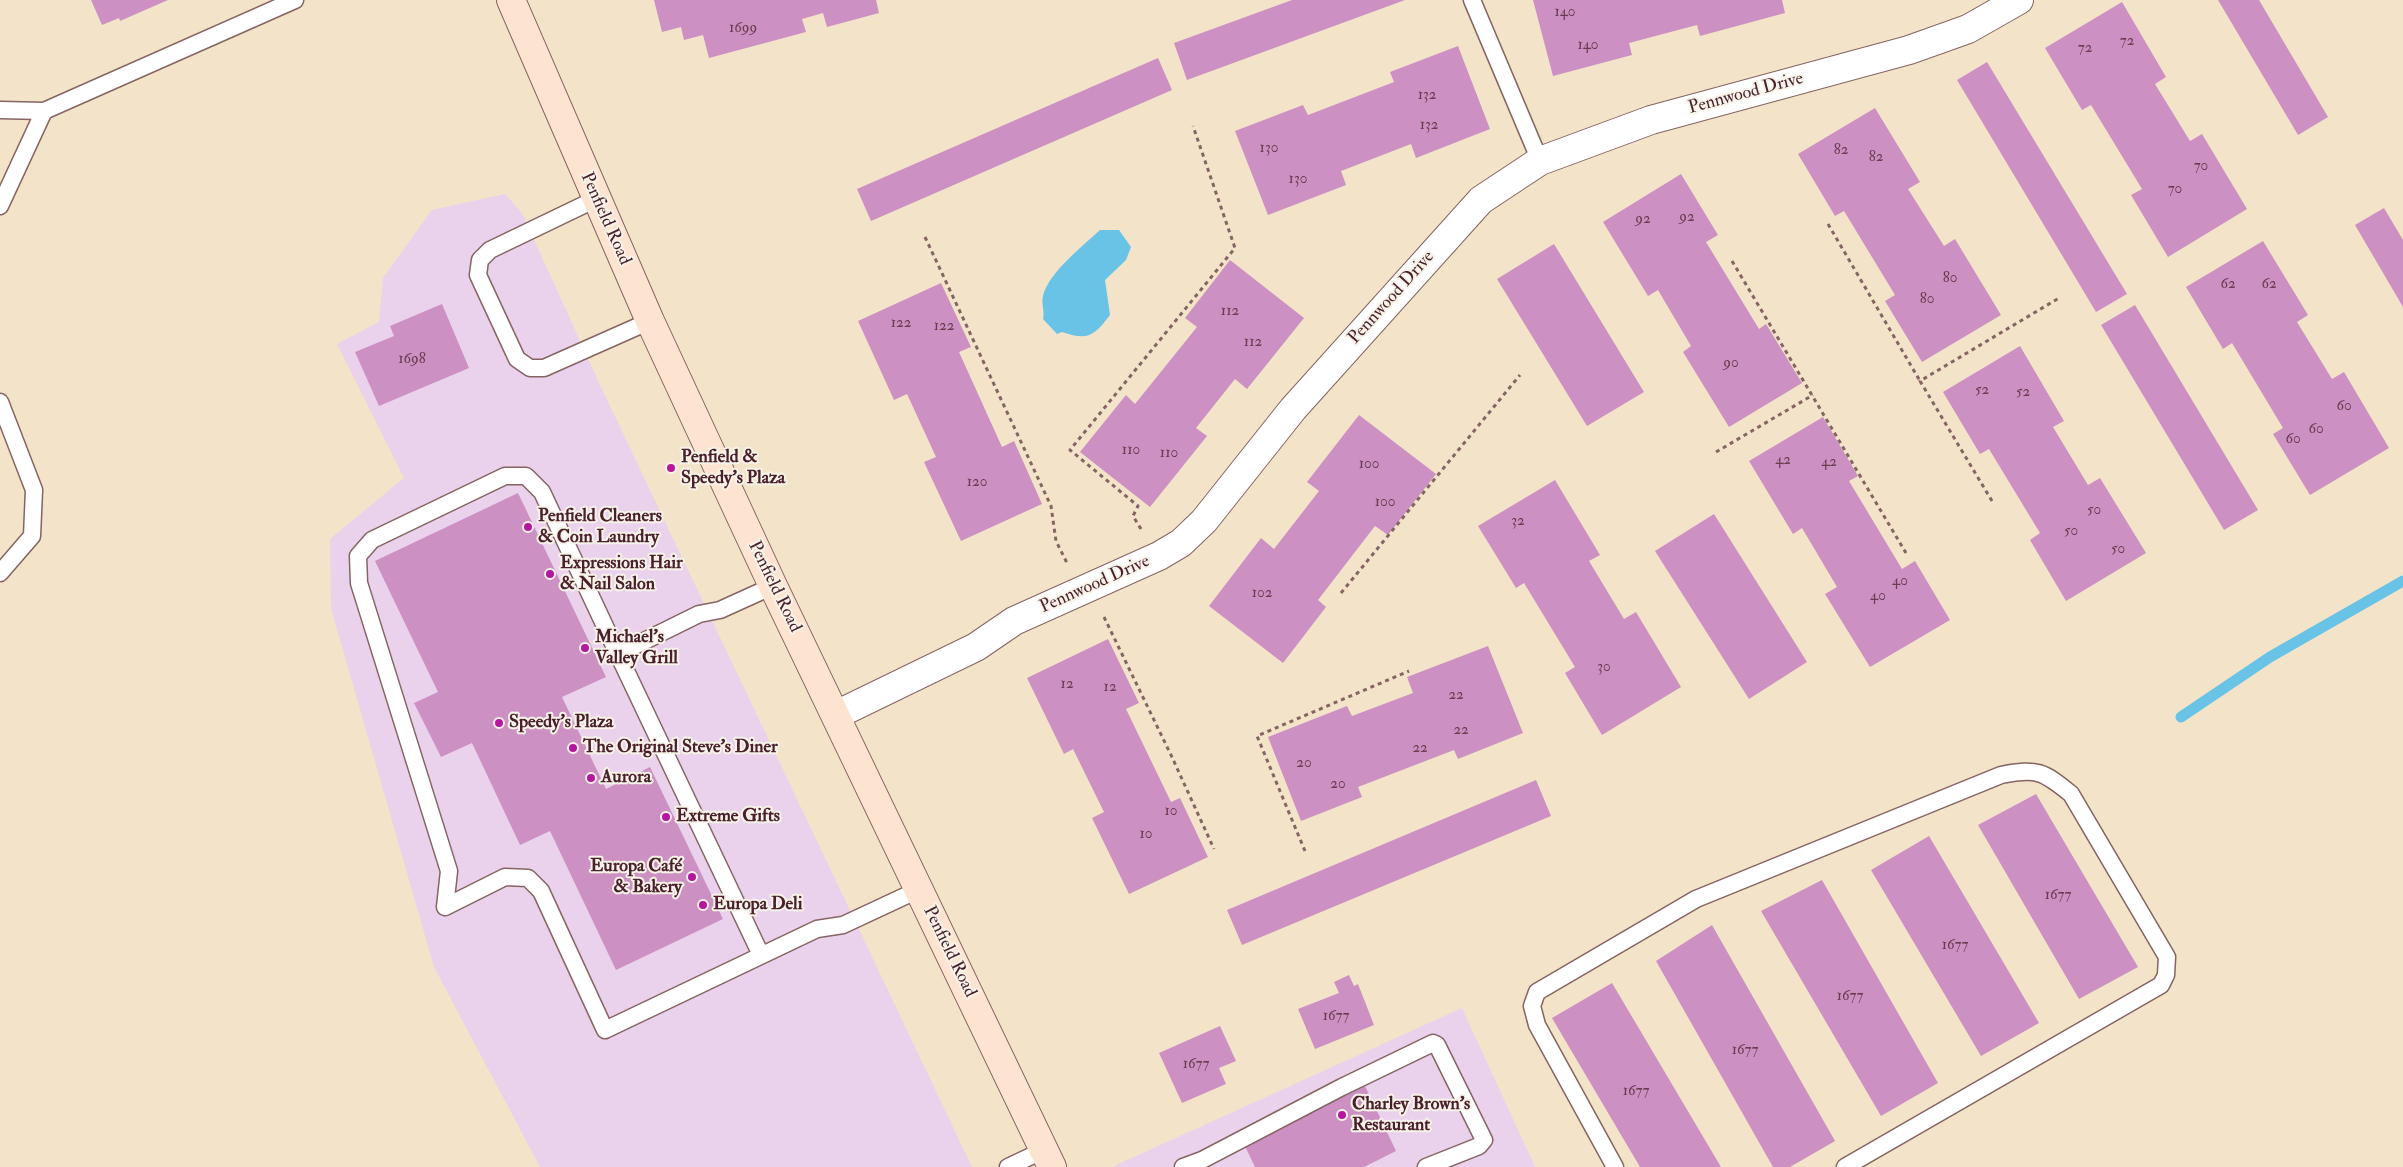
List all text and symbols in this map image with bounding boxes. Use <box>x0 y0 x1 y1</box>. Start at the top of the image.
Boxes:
house number: 140 <box>1554 4 1576 22</box>
house number: 1699 <box>729 20 757 38</box>
house number: 72 <box>2120 33 2134 51</box>
house number: 140 <box>1577 37 1599 55</box>
house number: 72 <box>2078 40 2092 58</box>
street label: Pennwood Drive <box>1686 68 1806 120</box>
house number: 132 <box>1418 87 1436 105</box>
house number: 132 <box>1420 117 1438 135</box>
house number: 130 <box>1260 140 1278 158</box>
house number: 82 <box>1834 142 1848 160</box>
house number: 82 <box>1869 149 1883 167</box>
house number: 70 <box>2194 158 2208 176</box>
street label: Penfield Road <box>575 169 635 269</box>
house number: 130 <box>1289 171 1307 189</box>
house number: 70 <box>2168 181 2182 199</box>
house number: 92 <box>1679 209 1695 227</box>
house number: 92 <box>1635 211 1651 229</box>
street label: Pennwood Drive <box>1344 247 1440 349</box>
house number: 80 <box>1943 270 1957 288</box>
house number: 62 <box>2220 276 2236 294</box>
house number: 62 <box>2261 276 2277 294</box>
house number: 80 <box>1920 291 1934 309</box>
house number: 112 <box>1221 303 1239 321</box>
house number: 122 <box>891 315 911 333</box>
house number: 122 <box>934 318 954 336</box>
house number: 112 <box>1244 334 1262 352</box>
house number: 1698 <box>398 351 426 369</box>
house number: 90 <box>1723 355 1739 373</box>
house number: 52 <box>1975 382 1989 400</box>
house number: 52 <box>2016 384 2030 402</box>
house number: 60 <box>2336 398 2352 416</box>
house number: 60 <box>2308 421 2324 439</box>
house number: 60 <box>2285 431 2301 449</box>
house number: 110 <box>1122 442 1140 460</box>
house number: 110 <box>1160 445 1178 463</box>
place label: Penfield & Speedy's Plaza <box>681 447 785 489</box>
house number: 42 <box>1775 452 1791 470</box>
house number: 42 <box>1821 454 1837 472</box>
house number: 100 <box>1359 456 1379 474</box>
marker: Penfield & Speedy's Plaza <box>665 462 677 474</box>
house number: 120 <box>967 474 987 492</box>
house number: 100 <box>1375 494 1395 512</box>
house number: 50 <box>2087 502 2101 520</box>
place label: Penfield Cleaners & Coin Laundry <box>538 506 662 548</box>
house number: 32 <box>1511 513 1525 531</box>
marker: Penfield Cleaners & Coin Laundry <box>522 521 534 533</box>
house number: 50 <box>2064 523 2078 541</box>
street label: Penfield Road <box>743 538 805 636</box>
house number: 50 <box>2111 541 2125 559</box>
street label: Pennwood Drive <box>1037 551 1153 619</box>
place label: Expressions Hair & Nail Salon <box>560 553 683 596</box>
marker: Expressions Hair & Nail Salon <box>544 568 556 580</box>
house number: 40 <box>1892 573 1908 591</box>
house number: 102 <box>1252 585 1272 603</box>
house number: 40 <box>1870 588 1886 606</box>
place label: Michael's Valley Grill <box>595 627 678 670</box>
marker: Michael's Valley Grill <box>579 642 591 654</box>
house number: 30 <box>1597 659 1611 677</box>
house number: 12 <box>1061 676 1073 694</box>
house number: 12 <box>1104 679 1116 697</box>
house number: 22 <box>1448 687 1464 705</box>
place label: Speedy's Plaza <box>509 712 613 734</box>
marker: Speedy's Plaza <box>493 717 505 729</box>
house number: 22 <box>1453 722 1469 740</box>
place label: The Original Steve's Diner <box>583 737 778 759</box>
house number: 22 <box>1412 740 1428 758</box>
marker: The Original Steve's Diner <box>567 742 579 754</box>
house number: 20 <box>1296 755 1312 773</box>
place label: Aurora <box>601 767 651 789</box>
marker: Aurora <box>585 772 597 784</box>
house number: 20 <box>1330 776 1346 794</box>
house number: 10 <box>1165 803 1177 821</box>
place label: Extreme Gifts <box>676 806 780 828</box>
marker: Extreme Gifts <box>660 811 672 823</box>
house number: 10 <box>1140 826 1152 844</box>
place label: Europa Café & Bakery <box>590 856 682 899</box>
marker: Europa Café & Bakery <box>686 871 698 883</box>
house number: 1677 <box>2045 887 2071 905</box>
place label: Europa Deli <box>713 894 802 916</box>
marker: Europa Deli <box>697 899 709 911</box>
street label: Penfield Road <box>918 903 980 1001</box>
house number: 1677 <box>1942 937 1968 955</box>
house number: 1677 <box>1837 988 1863 1006</box>
house number: 1677 <box>1323 1008 1349 1026</box>
house number: 1677 <box>1732 1042 1758 1060</box>
house number: 1677 <box>1183 1056 1209 1074</box>
house number: 1677 <box>1623 1083 1649 1101</box>
place label: Charley Brown's Restaurant <box>1352 1094 1470 1136</box>
marker: Charley Brown's Restaurant <box>1336 1109 1348 1121</box>

